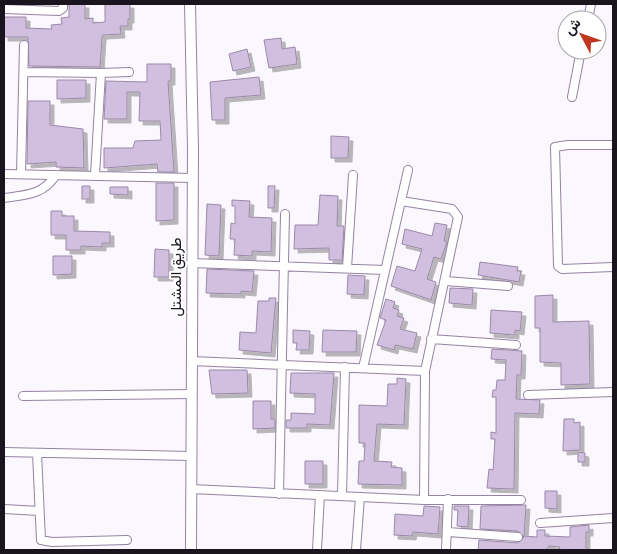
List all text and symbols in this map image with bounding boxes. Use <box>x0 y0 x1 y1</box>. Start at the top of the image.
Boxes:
north arrow <box>557 10 607 60</box>
text: ش <box>562 16 585 39</box>
street label: طريق المشتل <box>169 237 186 317</box>

